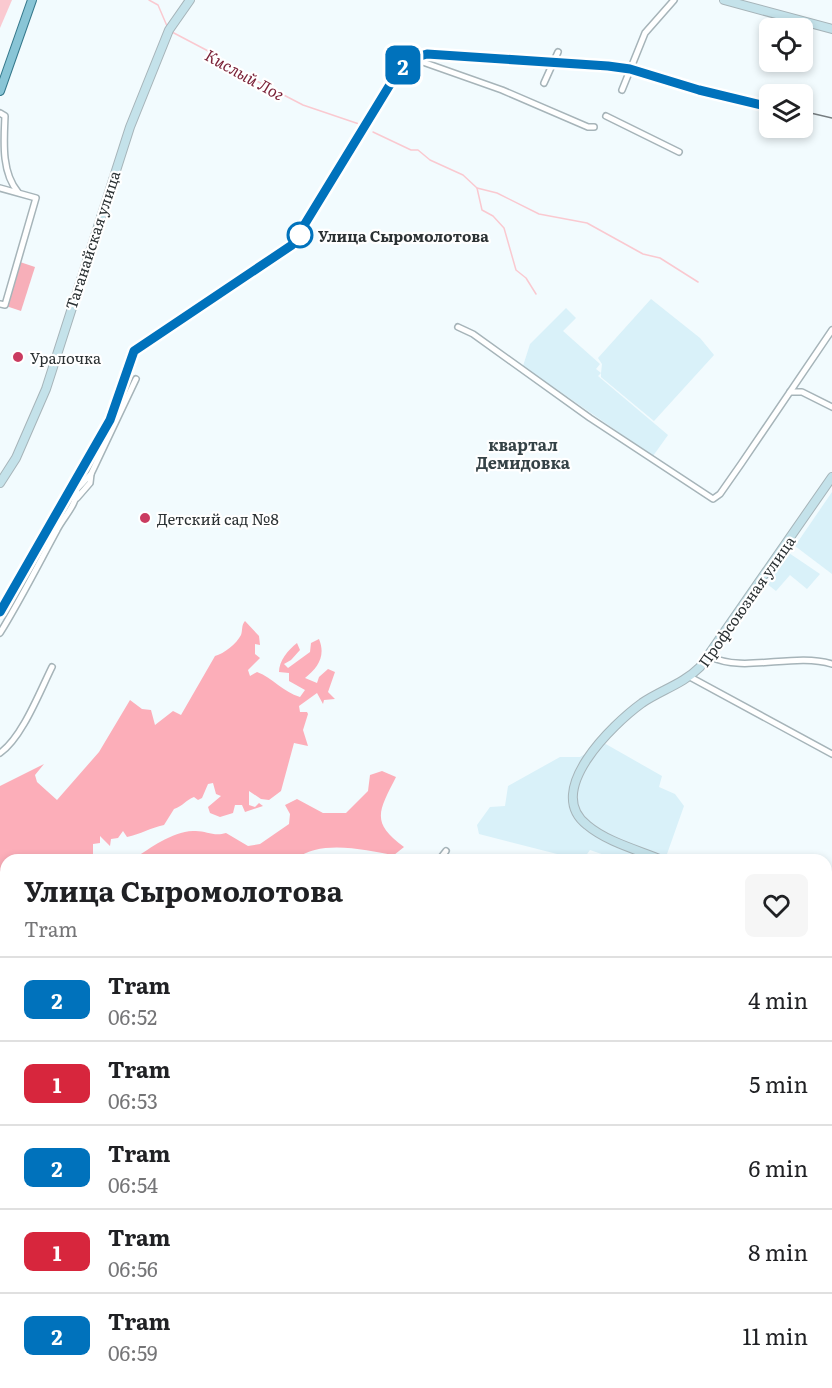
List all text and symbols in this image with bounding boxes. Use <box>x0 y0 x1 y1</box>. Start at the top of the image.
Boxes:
map controls <box>759 18 813 138</box>
button: locate <box>759 18 813 72</box>
water label: Кислый Лог <box>201 42 289 106</box>
line badge: 2 <box>384 46 422 84</box>
text: 2 <box>397 50 409 81</box>
button: layers <box>759 84 813 138</box>
street label: Таганайская улица <box>59 167 126 312</box>
marker: Улица Сыромолотова <box>287 222 313 248</box>
place label: Улица Сыромолотова <box>318 224 489 247</box>
place label: Уралочка <box>30 346 102 369</box>
marker: Уралочка <box>11 350 25 364</box>
district label: квартал Демидовка <box>476 432 571 474</box>
place label: Детский сад №8 <box>157 507 279 530</box>
marker: Детский сад №8 <box>138 511 152 525</box>
street label: Профсоюзная улица <box>692 530 801 671</box>
text: Улица Сыромолотова <box>24 869 343 911</box>
button: heart <box>745 874 808 937</box>
text: Tram <box>24 913 78 943</box>
text: Tram <box>108 968 170 1001</box>
text: 4 min <box>748 983 808 1016</box>
text: 2 <box>51 984 63 1015</box>
text: 06:52 <box>108 1001 157 1031</box>
text: Tram <box>108 1052 170 1085</box>
text: 5 min <box>749 1067 808 1100</box>
text: 1 <box>53 1068 61 1099</box>
text: 06:53 <box>108 1085 158 1115</box>
text: Tram <box>108 1136 170 1169</box>
text: 6 min <box>749 1151 808 1184</box>
text: 2 <box>51 1152 63 1183</box>
text: 06:54 <box>108 1169 158 1199</box>
text: Tram <box>108 1220 170 1253</box>
text: 8 min <box>748 1235 808 1268</box>
text: 1 <box>53 1236 61 1267</box>
text: 06:56 <box>108 1253 158 1283</box>
text: Tram <box>108 1304 170 1337</box>
text: 11 min <box>742 1319 808 1352</box>
text: 2 <box>51 1320 63 1351</box>
text: 06:59 <box>108 1337 158 1367</box>

